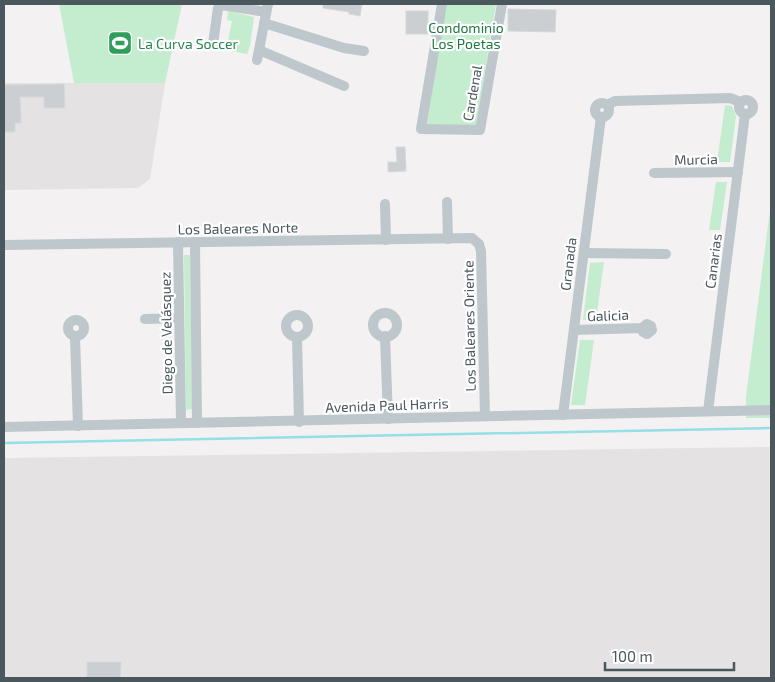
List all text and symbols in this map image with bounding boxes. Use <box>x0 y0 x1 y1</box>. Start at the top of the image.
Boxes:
park label: Condominio Los Poetas <box>428 19 504 52</box>
sports icon: La Curva Soccer <box>107 30 133 56</box>
place label: La Curva Soccer <box>138 35 239 52</box>
street label: Cardenal <box>459 63 485 122</box>
street label: Murcia <box>674 150 718 168</box>
street label: Los Baleares Norte <box>178 218 298 238</box>
street label: Canarias <box>701 232 725 290</box>
street label: Granada <box>556 236 580 292</box>
street label: Los Baleares Oriente <box>459 260 479 392</box>
street label: Diego de Velásquez <box>156 272 176 394</box>
street label: Galicia <box>587 306 629 324</box>
street label: Avenida Paul Harris <box>325 394 449 416</box>
scale bar <box>605 640 734 672</box>
text: 100 m <box>612 647 653 665</box>

